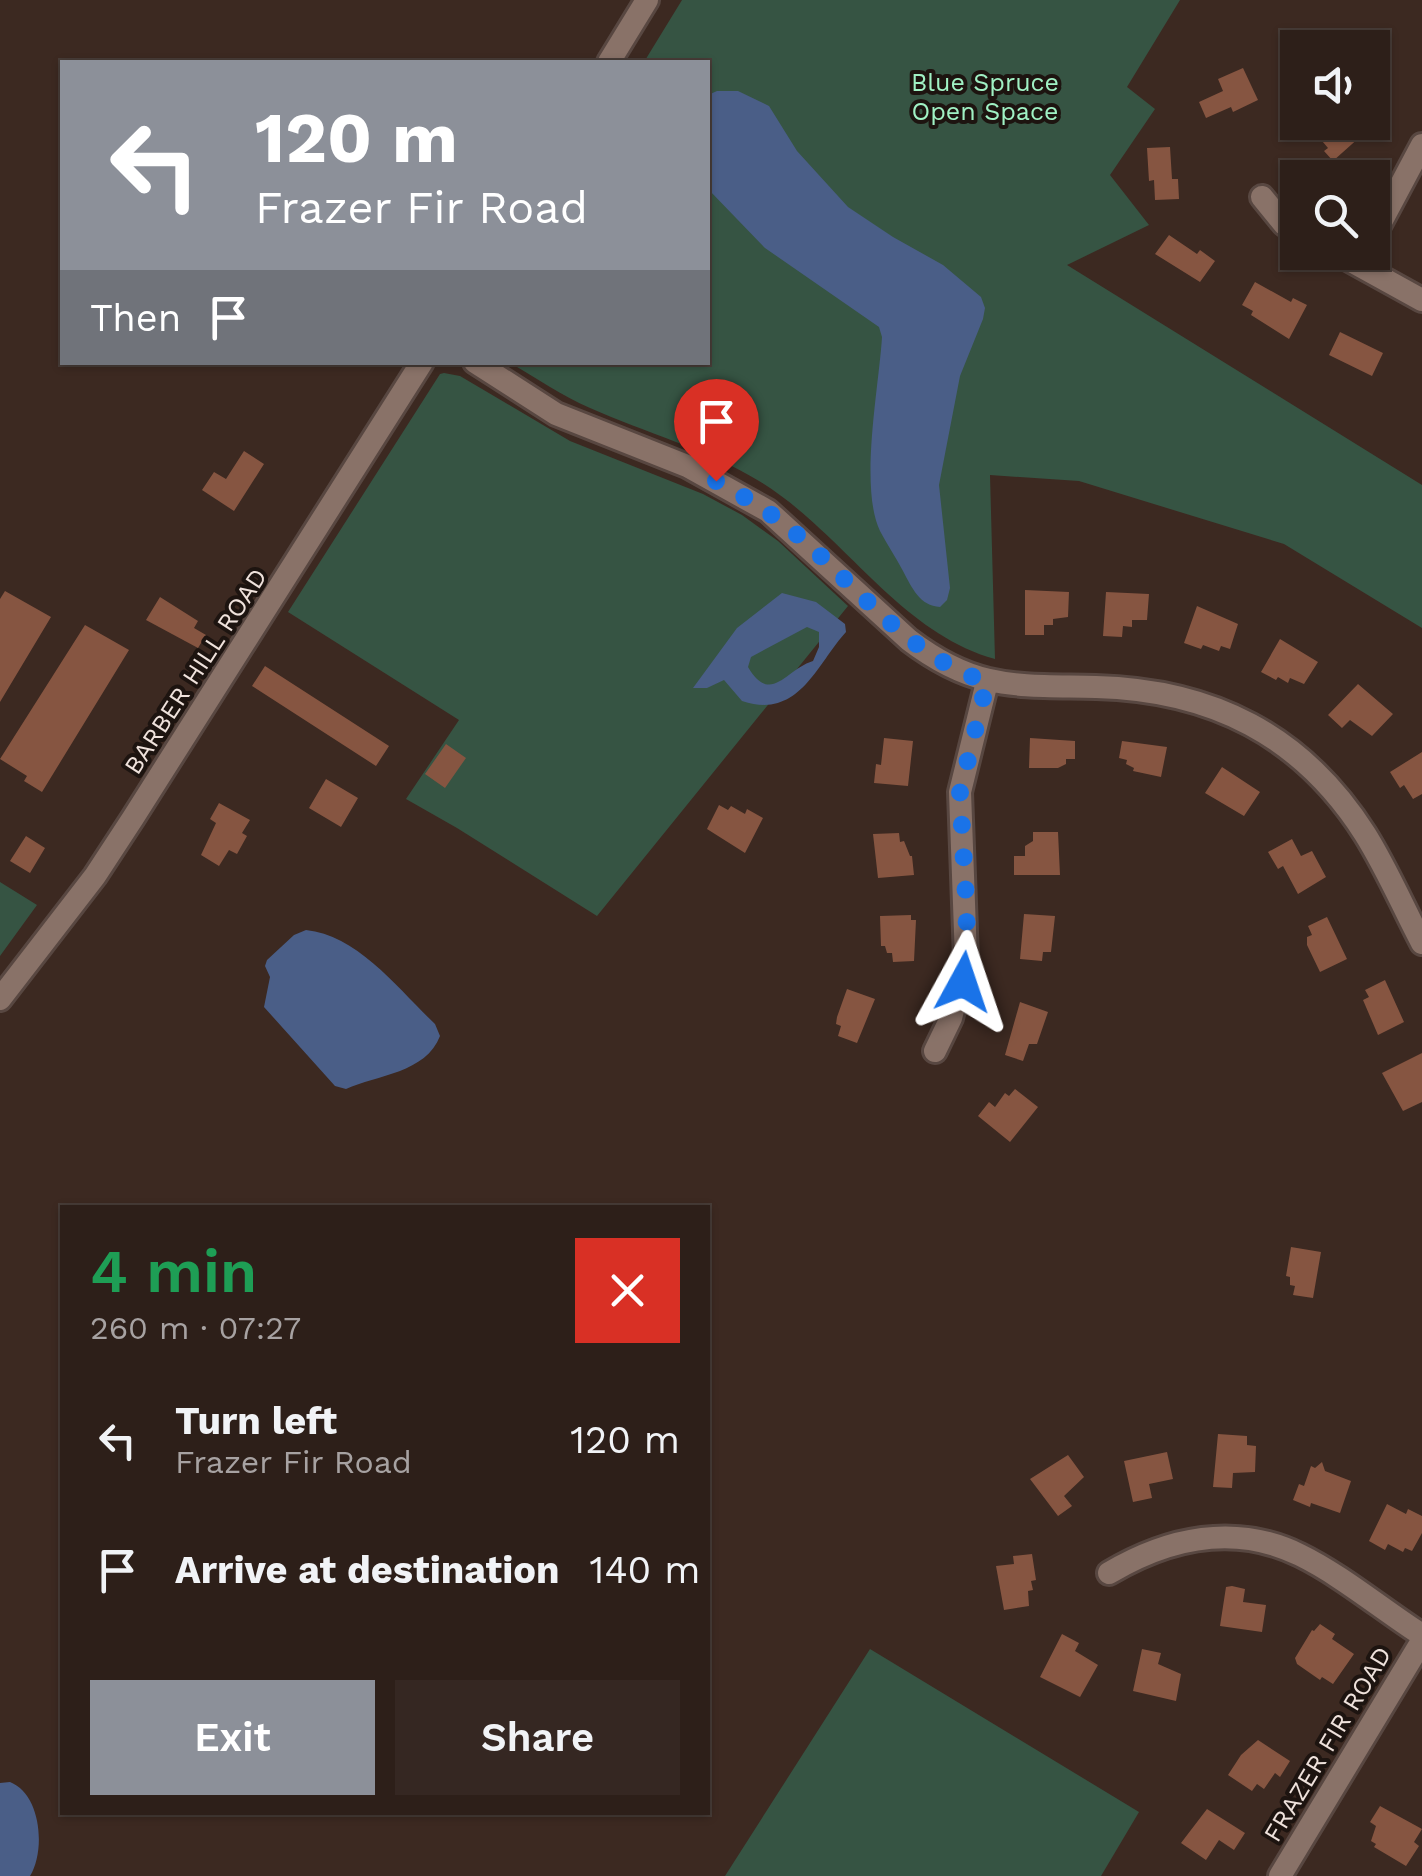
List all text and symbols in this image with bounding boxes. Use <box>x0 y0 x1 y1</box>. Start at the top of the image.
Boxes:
map controls <box>1280 30 1390 270</box>
button: sound <box>1280 30 1390 140</box>
park label: Blue Spruce Open Space <box>911 68 1059 126</box>
text: 120 m <box>255 97 458 179</box>
icon: left <box>90 100 220 230</box>
button: search <box>1280 160 1390 270</box>
text: Frazer Fir Road <box>255 181 588 234</box>
icon: arrive <box>201 290 256 345</box>
text: Then <box>90 296 181 340</box>
pin <box>674 379 759 482</box>
icon: arrive <box>689 394 744 449</box>
street label: BARBER HILL ROAD <box>118 563 273 780</box>
position arrow <box>911 930 1015 1034</box>
text: 4 min <box>90 1236 257 1307</box>
button: close <box>575 1238 680 1343</box>
text: 260 m · 07:27 <box>90 1309 301 1347</box>
text: Turn left <box>175 1399 337 1443</box>
icon: left <box>90 1413 145 1468</box>
text: 120 m <box>570 1418 680 1462</box>
text: Frazer Fir Road <box>175 1443 412 1481</box>
icon: arrive <box>90 1543 145 1598</box>
text: Arrive at destination <box>175 1548 560 1592</box>
text: 140 m <box>590 1548 700 1592</box>
street label: FRAZER FIR ROAD <box>1258 1642 1397 1847</box>
button: Exit <box>90 1680 375 1795</box>
button: Share <box>395 1680 680 1795</box>

